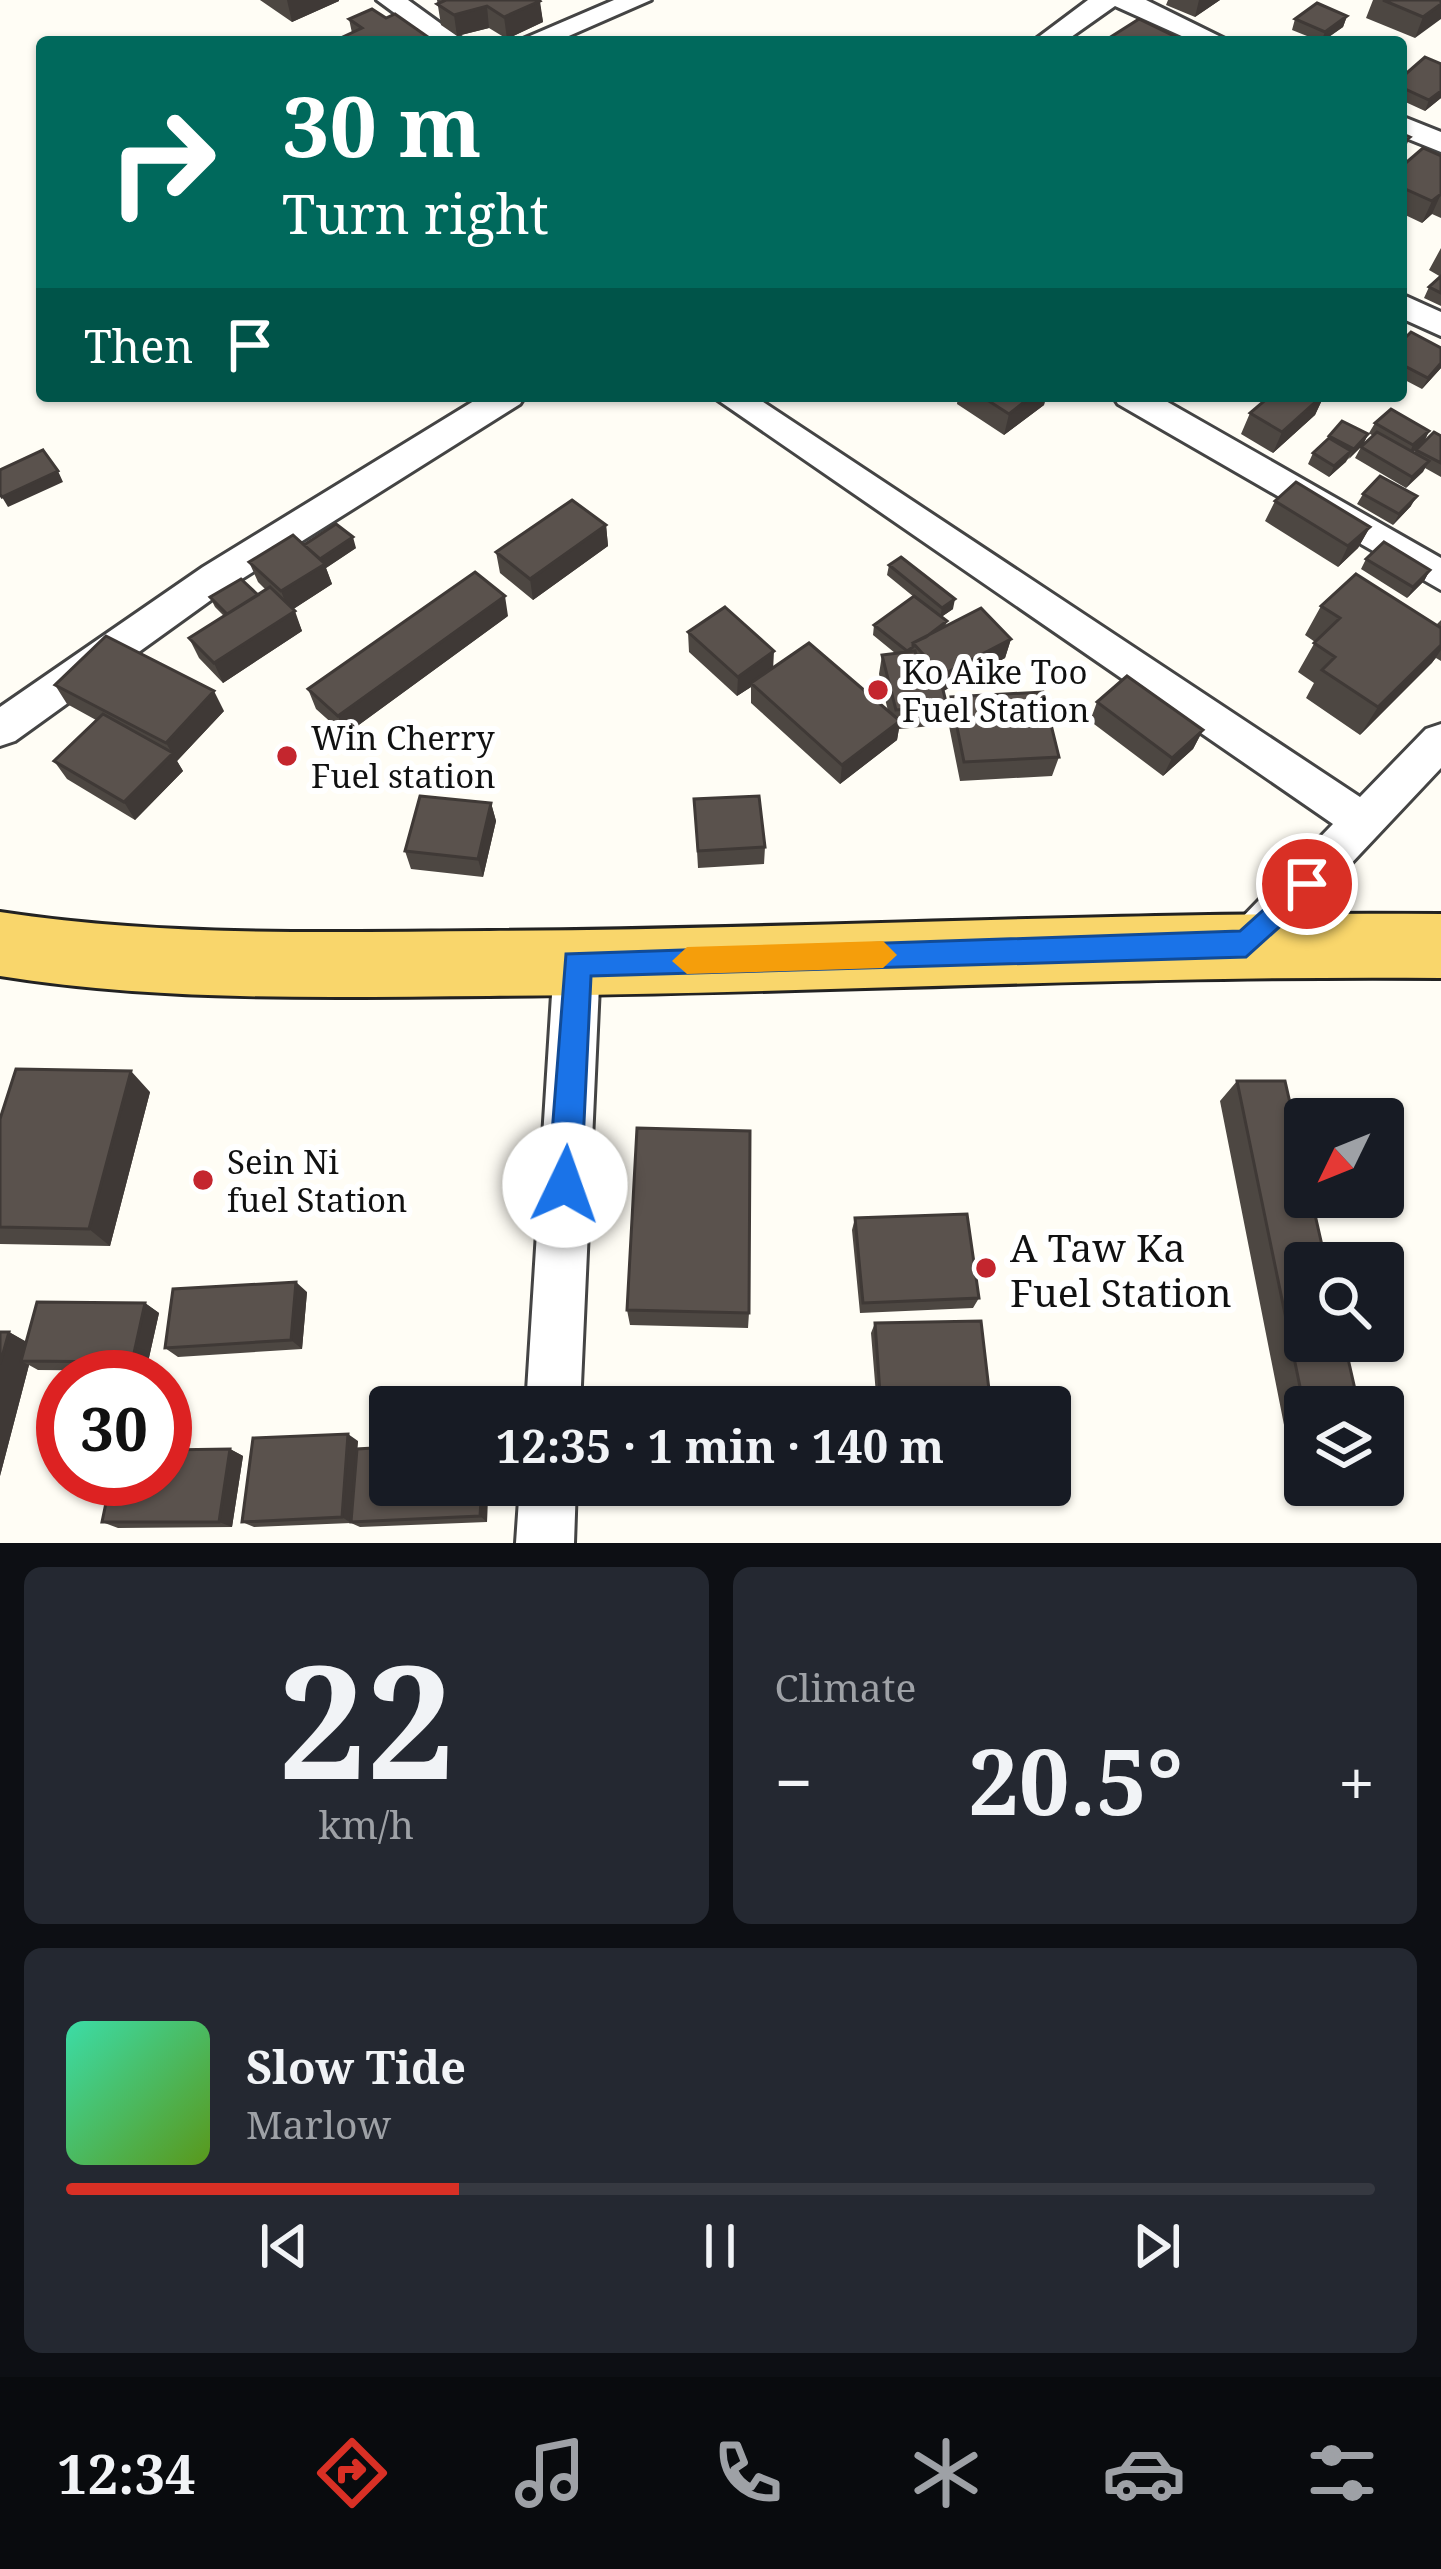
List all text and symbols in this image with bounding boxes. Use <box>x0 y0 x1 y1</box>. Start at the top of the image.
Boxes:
text: 30 m <box>282 67 482 182</box>
icon: right <box>84 84 240 240</box>
text: Turn right <box>282 176 549 250</box>
icon: arrive <box>217 312 283 378</box>
text: Then <box>84 315 193 376</box>
place label: Ko Aike Too Fuel Station <box>902 649 1090 732</box>
marker: Ko Aike Too Fuel Station <box>865 677 891 703</box>
place label: Win Cherry Fuel station <box>311 715 495 798</box>
marker: Win Cherry Fuel station <box>274 743 300 769</box>
pin <box>1256 833 1358 935</box>
icon: arrive <box>1274 851 1340 917</box>
north arrow <box>1284 1098 1404 1218</box>
map controls <box>1284 1098 1404 1506</box>
position arrow <box>502 1122 628 1248</box>
place label: Sein Ni fuel Station <box>227 1139 407 1222</box>
marker: Sein Ni fuel Station <box>190 1167 216 1193</box>
place label: A Taw Ka Fuel Station <box>1010 1220 1232 1318</box>
button: search <box>1284 1242 1404 1362</box>
marker: A Taw Ka Fuel Station <box>973 1255 999 1281</box>
speed limit sign: 30 <box>36 1350 192 1506</box>
button: layers <box>1284 1386 1404 1506</box>
text: 12:35 · 1 min · 140 m <box>496 1415 944 1476</box>
text: 22 <box>278 1612 454 1825</box>
text: Climate <box>775 1660 916 1713</box>
text: 20.5° <box>968 1719 1183 1841</box>
text: − <box>775 1736 813 1826</box>
text: + <box>1338 1736 1375 1826</box>
text: km/h <box>318 1797 414 1850</box>
text: Slow Tide <box>246 2036 466 2097</box>
text: Marlow <box>246 2097 391 2150</box>
icon: previous <box>251 2213 317 2279</box>
icon: pause <box>687 2213 753 2279</box>
icon: next <box>1124 2213 1190 2279</box>
icon: directions <box>310 2431 394 2515</box>
icon: music <box>508 2431 592 2515</box>
icon: phone <box>706 2431 790 2515</box>
icon: climate <box>904 2431 988 2515</box>
icon: car <box>1102 2431 1186 2515</box>
icon: filters <box>1300 2431 1384 2515</box>
text: 12:34 <box>57 2436 196 2510</box>

